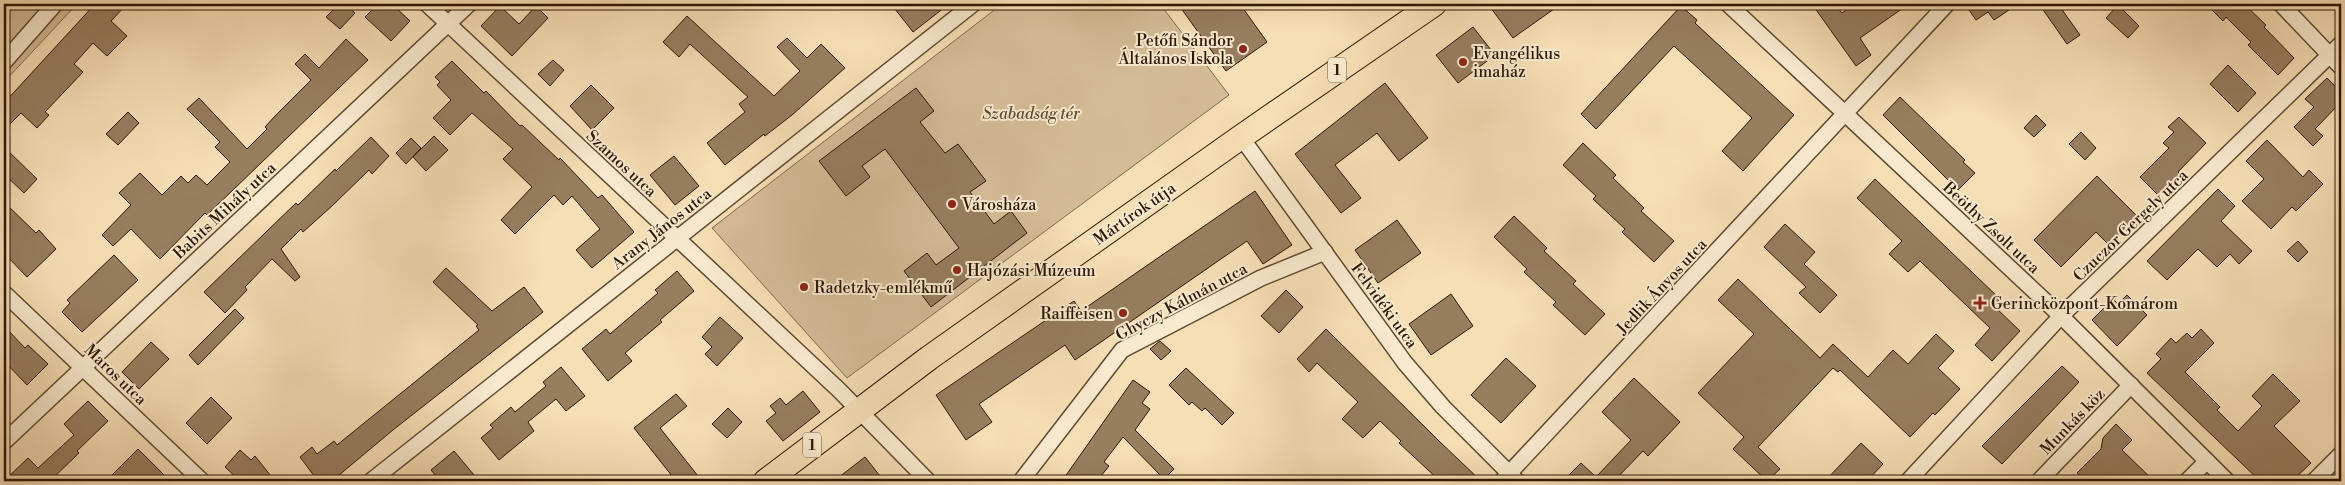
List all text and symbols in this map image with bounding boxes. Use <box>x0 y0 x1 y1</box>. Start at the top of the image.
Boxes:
place label: Petőfi Sándor Általános Iskola <box>1118 31 1234 69</box>
marker: Petőfi Sándor Általános Iskola <box>1237 43 1249 55</box>
place label: Evangélikus imaház <box>1473 44 1560 82</box>
marker: Evangélikus imaház <box>1457 56 1469 68</box>
road number: 1 <box>1328 58 1346 82</box>
park label: Szabadság tér <box>982 104 1081 124</box>
street label: Szamos utca <box>582 126 661 202</box>
street label: Babits Mihály utca <box>168 157 281 264</box>
street label: Czuczor Gergely utca <box>2069 165 2193 286</box>
street label: Beöthy Zsolt utca <box>1938 177 2045 278</box>
street label: Mártírok útja <box>1089 178 1180 250</box>
street label: Arany János utca <box>607 183 716 274</box>
place label: Városháza <box>961 195 1037 215</box>
marker: Városháza <box>946 198 958 210</box>
street label: Jedlik Ányos utca <box>1610 233 1712 339</box>
street label: Ghyczy Kálmán utca <box>1112 258 1252 345</box>
street label: Felvidéki utca <box>1347 259 1422 353</box>
place label: Hajózási Múzeum <box>967 261 1096 281</box>
marker: Hajózási Múzeum <box>951 264 963 276</box>
place label: Radetzky-emlékmű <box>814 278 952 298</box>
marker: Radetzky-emlékmű <box>798 281 810 293</box>
place label: Gerincközpont-Komárom <box>1991 294 2178 314</box>
marker: Gerincközpont-Komárom <box>1973 296 1987 310</box>
place label: Raiffeisen <box>1040 304 1113 324</box>
marker: Raiffeisen <box>1117 307 1129 319</box>
street label: Maros utca <box>80 340 151 410</box>
street label: Munkás köz <box>2036 384 2109 459</box>
road number: 1 <box>803 432 821 458</box>

